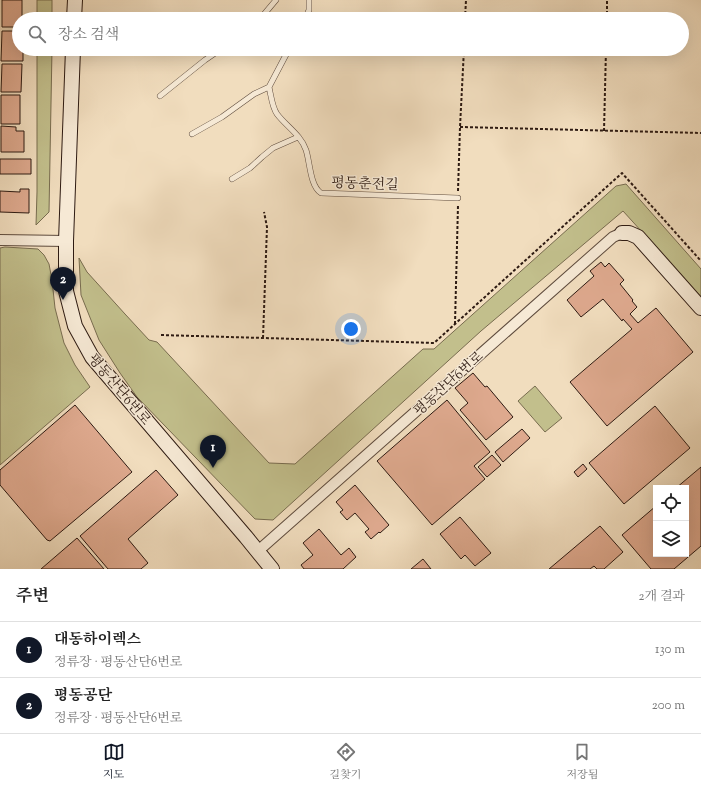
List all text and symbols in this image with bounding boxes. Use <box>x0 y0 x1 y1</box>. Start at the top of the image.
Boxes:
search box <box>12 12 689 56</box>
icon: search <box>26 23 48 45</box>
text: 장소 검색 <box>58 25 119 46</box>
street label: 평동춘전길 <box>331 174 399 196</box>
pin: 2 <box>50 267 76 300</box>
your location <box>341 319 361 339</box>
street label: 평동산단6번로 <box>410 347 489 421</box>
street label: 평동산단6번로 <box>82 350 155 431</box>
pin: 1 <box>200 435 226 468</box>
map controls <box>653 485 689 557</box>
button: locate <box>653 485 689 521</box>
button: layers <box>653 521 689 557</box>
text: 주변 <box>16 585 49 609</box>
text: 2개 결과 <box>638 588 685 606</box>
text: 대동하이렉스 <box>54 630 141 651</box>
text: 1 <box>27 641 31 659</box>
text: 130 m <box>655 641 685 659</box>
text: 정류장 · 평동산단6번로 <box>54 654 182 672</box>
text: 평동공단 <box>54 686 112 707</box>
text: 2 <box>26 697 32 715</box>
text: 200 m <box>652 697 685 715</box>
text: 정류장 · 평동산단6번로 <box>54 710 182 728</box>
tab: 지도 <box>103 741 125 783</box>
tab: 길찾기 <box>330 741 361 783</box>
tab: 저장됨 <box>567 741 598 783</box>

